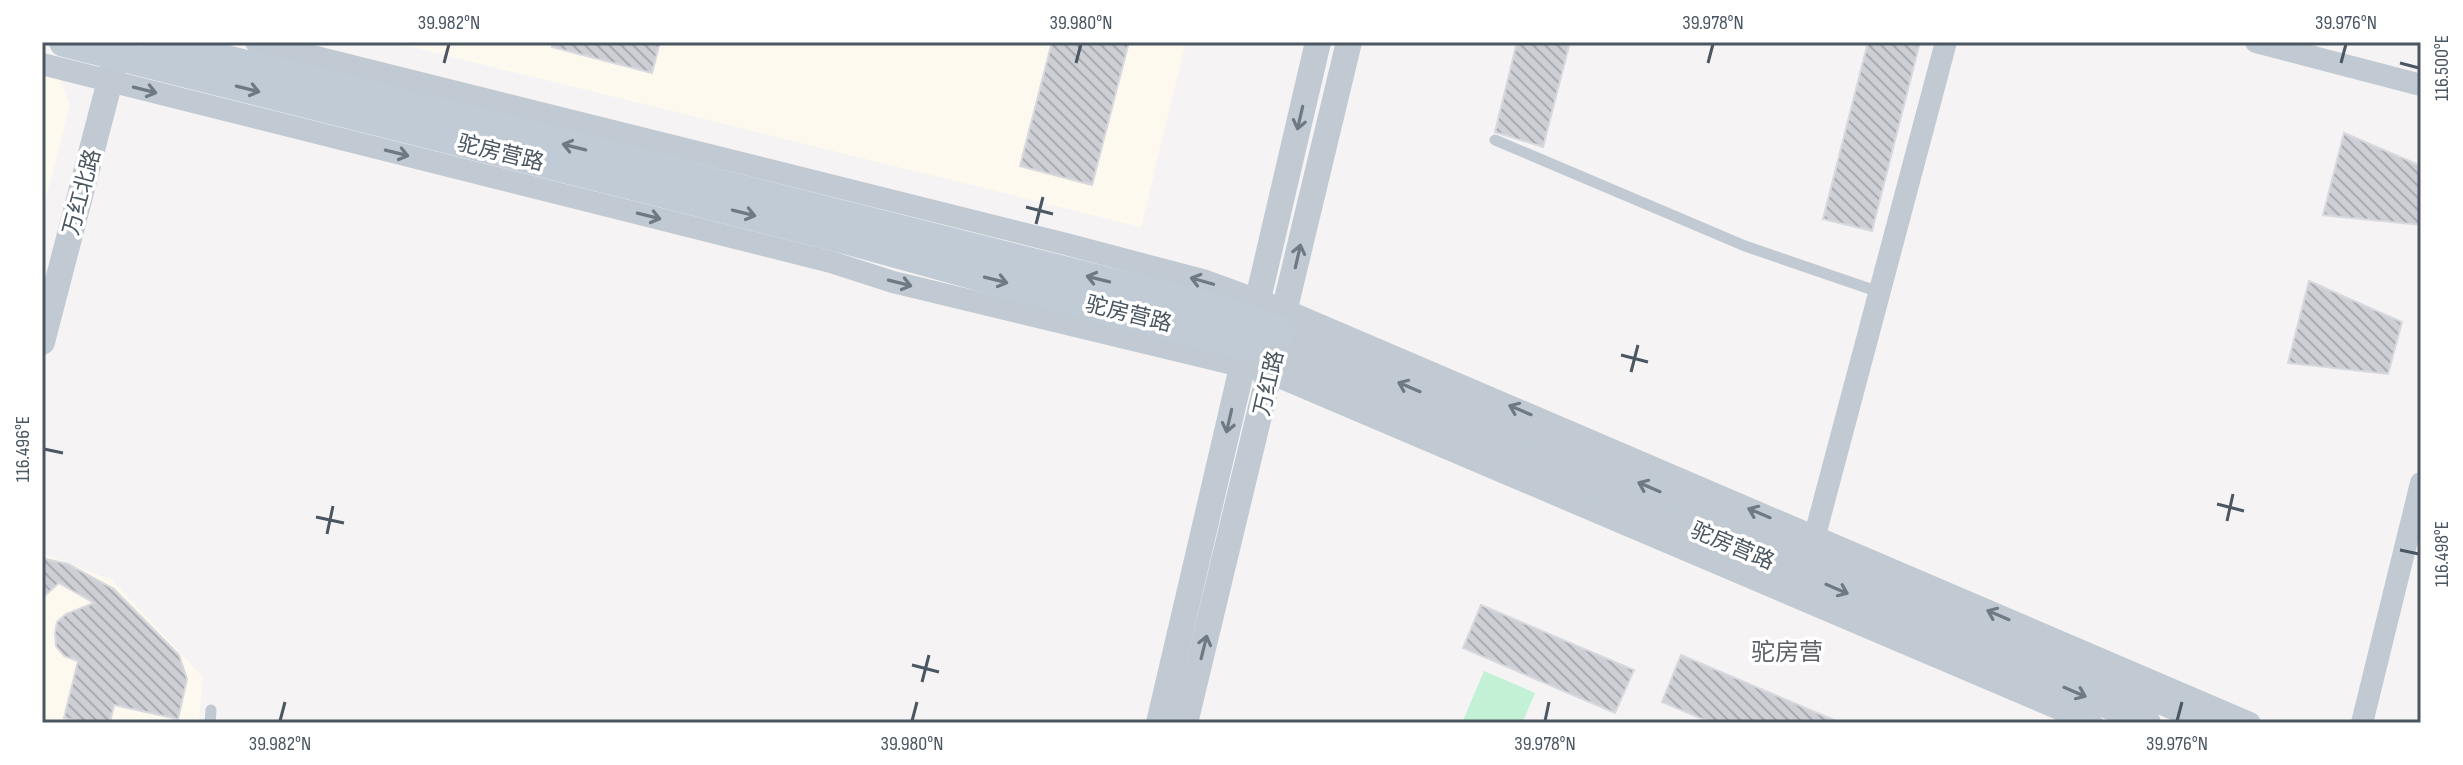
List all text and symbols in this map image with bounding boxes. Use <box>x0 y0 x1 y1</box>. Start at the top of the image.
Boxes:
text: 39.982°N <box>418 11 480 35</box>
text: 39.980°N <box>1050 11 1112 35</box>
text: 39.978°N <box>1682 11 1744 35</box>
text: 39.976°N <box>2315 11 2377 35</box>
text: 116.500°E <box>2430 35 2454 101</box>
one-way arrow <box>234 82 260 97</box>
one-way arrow <box>131 83 157 98</box>
one-way arrow <box>1292 105 1307 130</box>
street label: 驼房营路 <box>455 130 547 177</box>
one-way arrow <box>561 139 587 154</box>
street label: 万红北路 <box>58 146 107 238</box>
one-way arrow <box>383 146 409 161</box>
one-way arrow <box>731 207 757 222</box>
one-way arrow <box>636 210 661 225</box>
one-way arrow <box>1291 244 1306 270</box>
one-way arrow <box>1085 271 1111 286</box>
one-way arrow <box>982 273 1008 288</box>
one-way arrow <box>1189 273 1215 288</box>
one-way arrow <box>887 277 913 292</box>
street label: 驼房营路 <box>1083 291 1175 338</box>
street label: 万红路 <box>1249 348 1290 419</box>
one-way arrow <box>1397 378 1422 393</box>
one-way arrow <box>1508 402 1533 417</box>
one-way arrow <box>1221 408 1236 433</box>
text: 116.496°E <box>11 416 35 482</box>
one-way arrow <box>1637 479 1662 494</box>
one-way arrow <box>1747 504 1772 519</box>
street label: 驼房营路 <box>1687 517 1778 576</box>
text: 116.498°E <box>2430 521 2454 587</box>
one-way arrow <box>1824 583 1848 598</box>
one-way arrow <box>1986 607 2011 622</box>
one-way arrow <box>1197 635 1212 661</box>
district label: 驼房营 <box>1751 638 1823 667</box>
one-way arrow <box>2063 685 2087 700</box>
text: 39.982°N <box>249 732 311 756</box>
text: 39.980°N <box>881 732 943 756</box>
text: 39.978°N <box>1514 732 1576 756</box>
text: 39.976°N <box>2146 732 2208 756</box>

